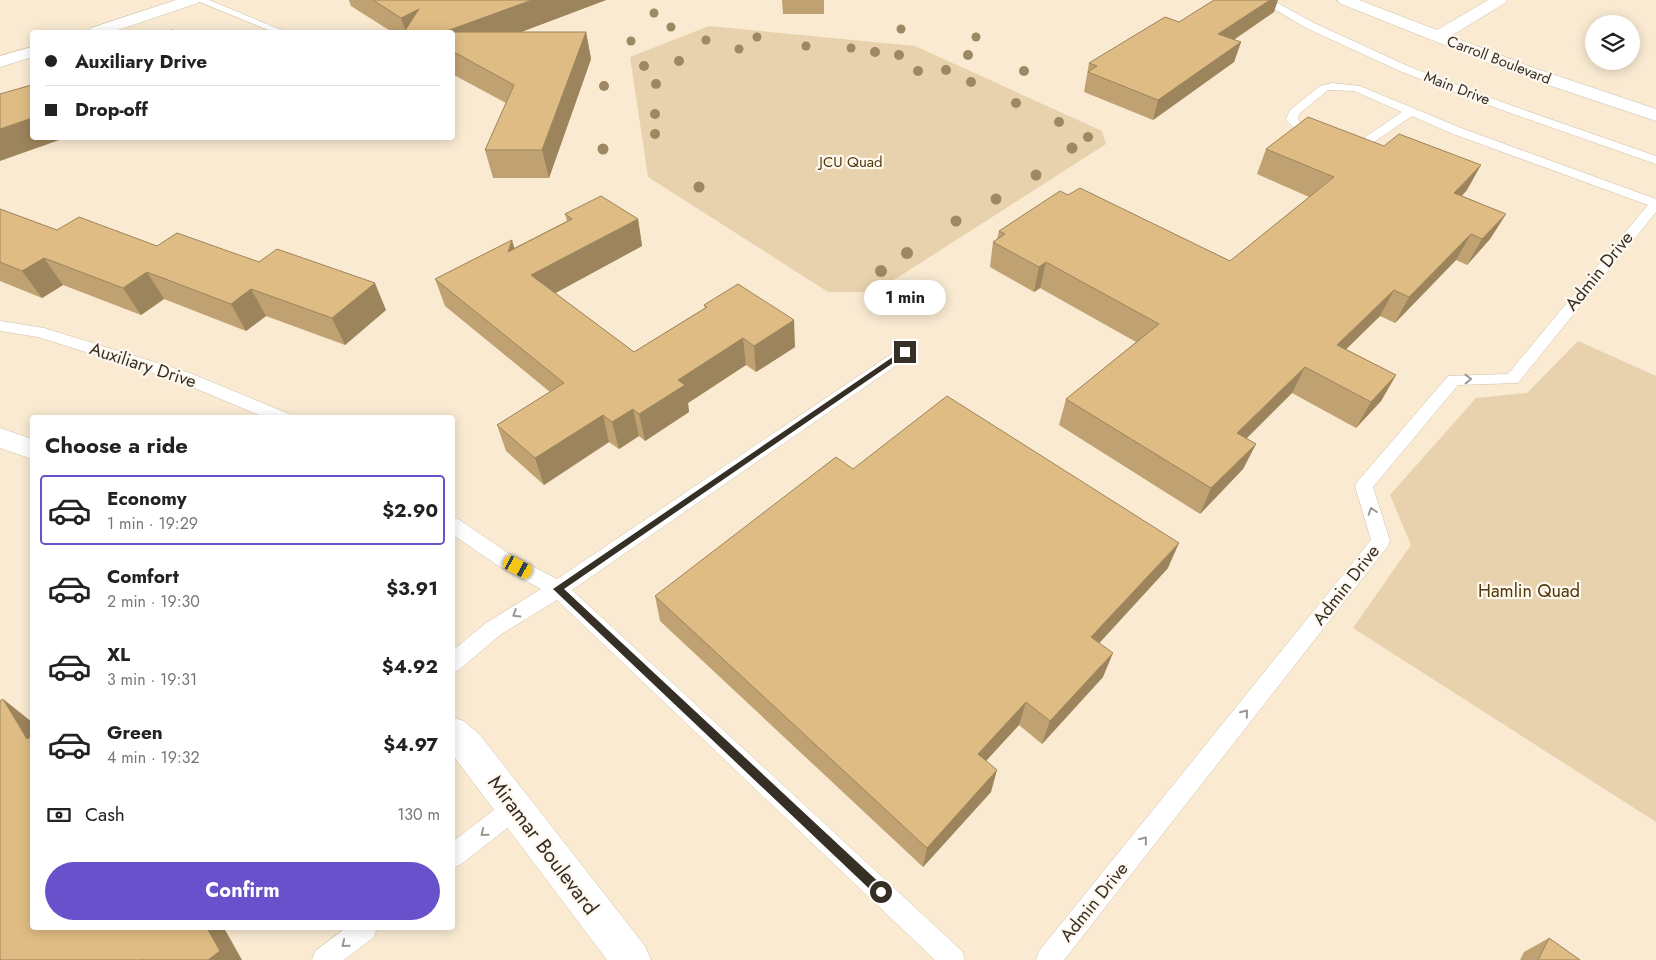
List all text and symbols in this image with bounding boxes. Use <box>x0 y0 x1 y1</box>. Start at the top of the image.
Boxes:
map controls <box>1585 15 1640 70</box>
button: layers <box>1585 15 1640 70</box>
street label: Carroll Boulevard <box>1444 30 1554 90</box>
text: Auxiliary Drive <box>75 48 207 75</box>
street label: Main Drive <box>1421 65 1493 111</box>
text: Drop-off <box>75 96 148 123</box>
park label: JCU Quad <box>817 151 883 173</box>
street label: Admin Drive <box>1559 226 1639 316</box>
callout: 1 min <box>864 280 946 314</box>
text: 1 min <box>885 286 925 309</box>
street label: Auxiliary Drive <box>86 336 200 394</box>
route end <box>894 341 916 363</box>
one-way arrow <box>1464 374 1472 384</box>
text: Choose a ride <box>45 429 188 461</box>
text: Economy <box>107 485 187 512</box>
icon: car <box>47 488 92 533</box>
text: $2.90 <box>382 497 438 524</box>
one-way arrow <box>1367 508 1377 516</box>
text: 1 min · 19:29 <box>107 512 198 535</box>
street label: Admin Drive <box>1306 539 1386 631</box>
car <box>501 553 534 581</box>
text: Comfort <box>107 563 179 590</box>
icon: car <box>47 566 92 611</box>
text: $3.91 <box>386 575 438 602</box>
park label: Hamlin Quad <box>1478 578 1580 604</box>
text: 2 min · 19:30 <box>107 590 200 613</box>
one-way arrow <box>513 608 522 618</box>
text: XL <box>107 641 130 668</box>
icon: car <box>47 644 92 689</box>
text: $4.92 <box>382 653 438 680</box>
text: 3 min · 19:31 <box>107 668 197 691</box>
one-way arrow <box>1239 709 1248 718</box>
text: Green <box>107 719 163 746</box>
icon: car <box>47 722 92 767</box>
text: $4.97 <box>383 731 438 758</box>
text: 4 min · 19:32 <box>107 746 200 769</box>
street label: Miramar Boulevard <box>481 769 605 921</box>
icon: cash <box>45 801 73 829</box>
text: Cash <box>85 801 125 828</box>
text: 130 m <box>397 803 440 826</box>
one-way arrow <box>481 827 490 835</box>
one-way arrow <box>1138 837 1146 846</box>
street label: Admin Drive <box>1054 857 1134 947</box>
button: Confirm <box>45 862 440 920</box>
route start <box>870 881 892 903</box>
one-way arrow <box>341 938 350 947</box>

